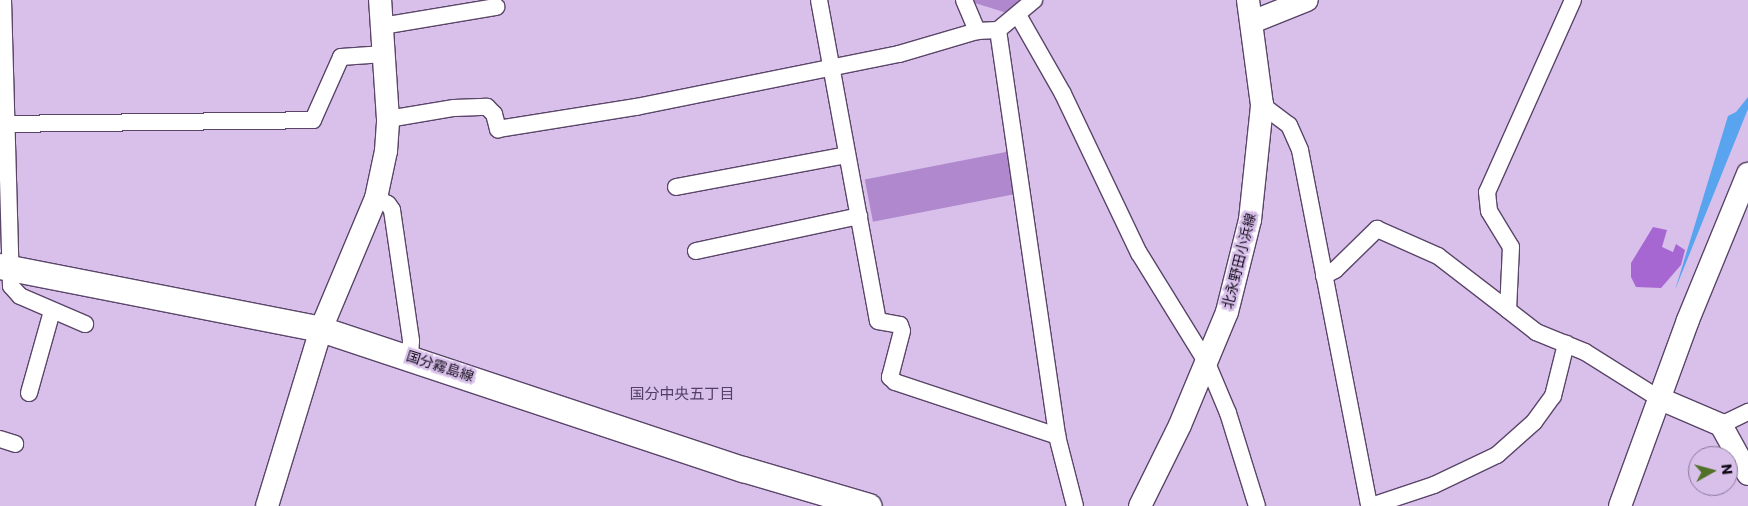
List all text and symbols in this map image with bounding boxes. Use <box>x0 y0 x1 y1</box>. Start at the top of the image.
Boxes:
street label: 北永野田小浜線 <box>1219 211 1259 311</box>
street label: 国分霧島線 <box>404 347 476 385</box>
district label: 国分中央五丁目 <box>630 385 734 403</box>
north arrow <box>1688 446 1738 496</box>
text: N <box>1716 463 1737 476</box>

